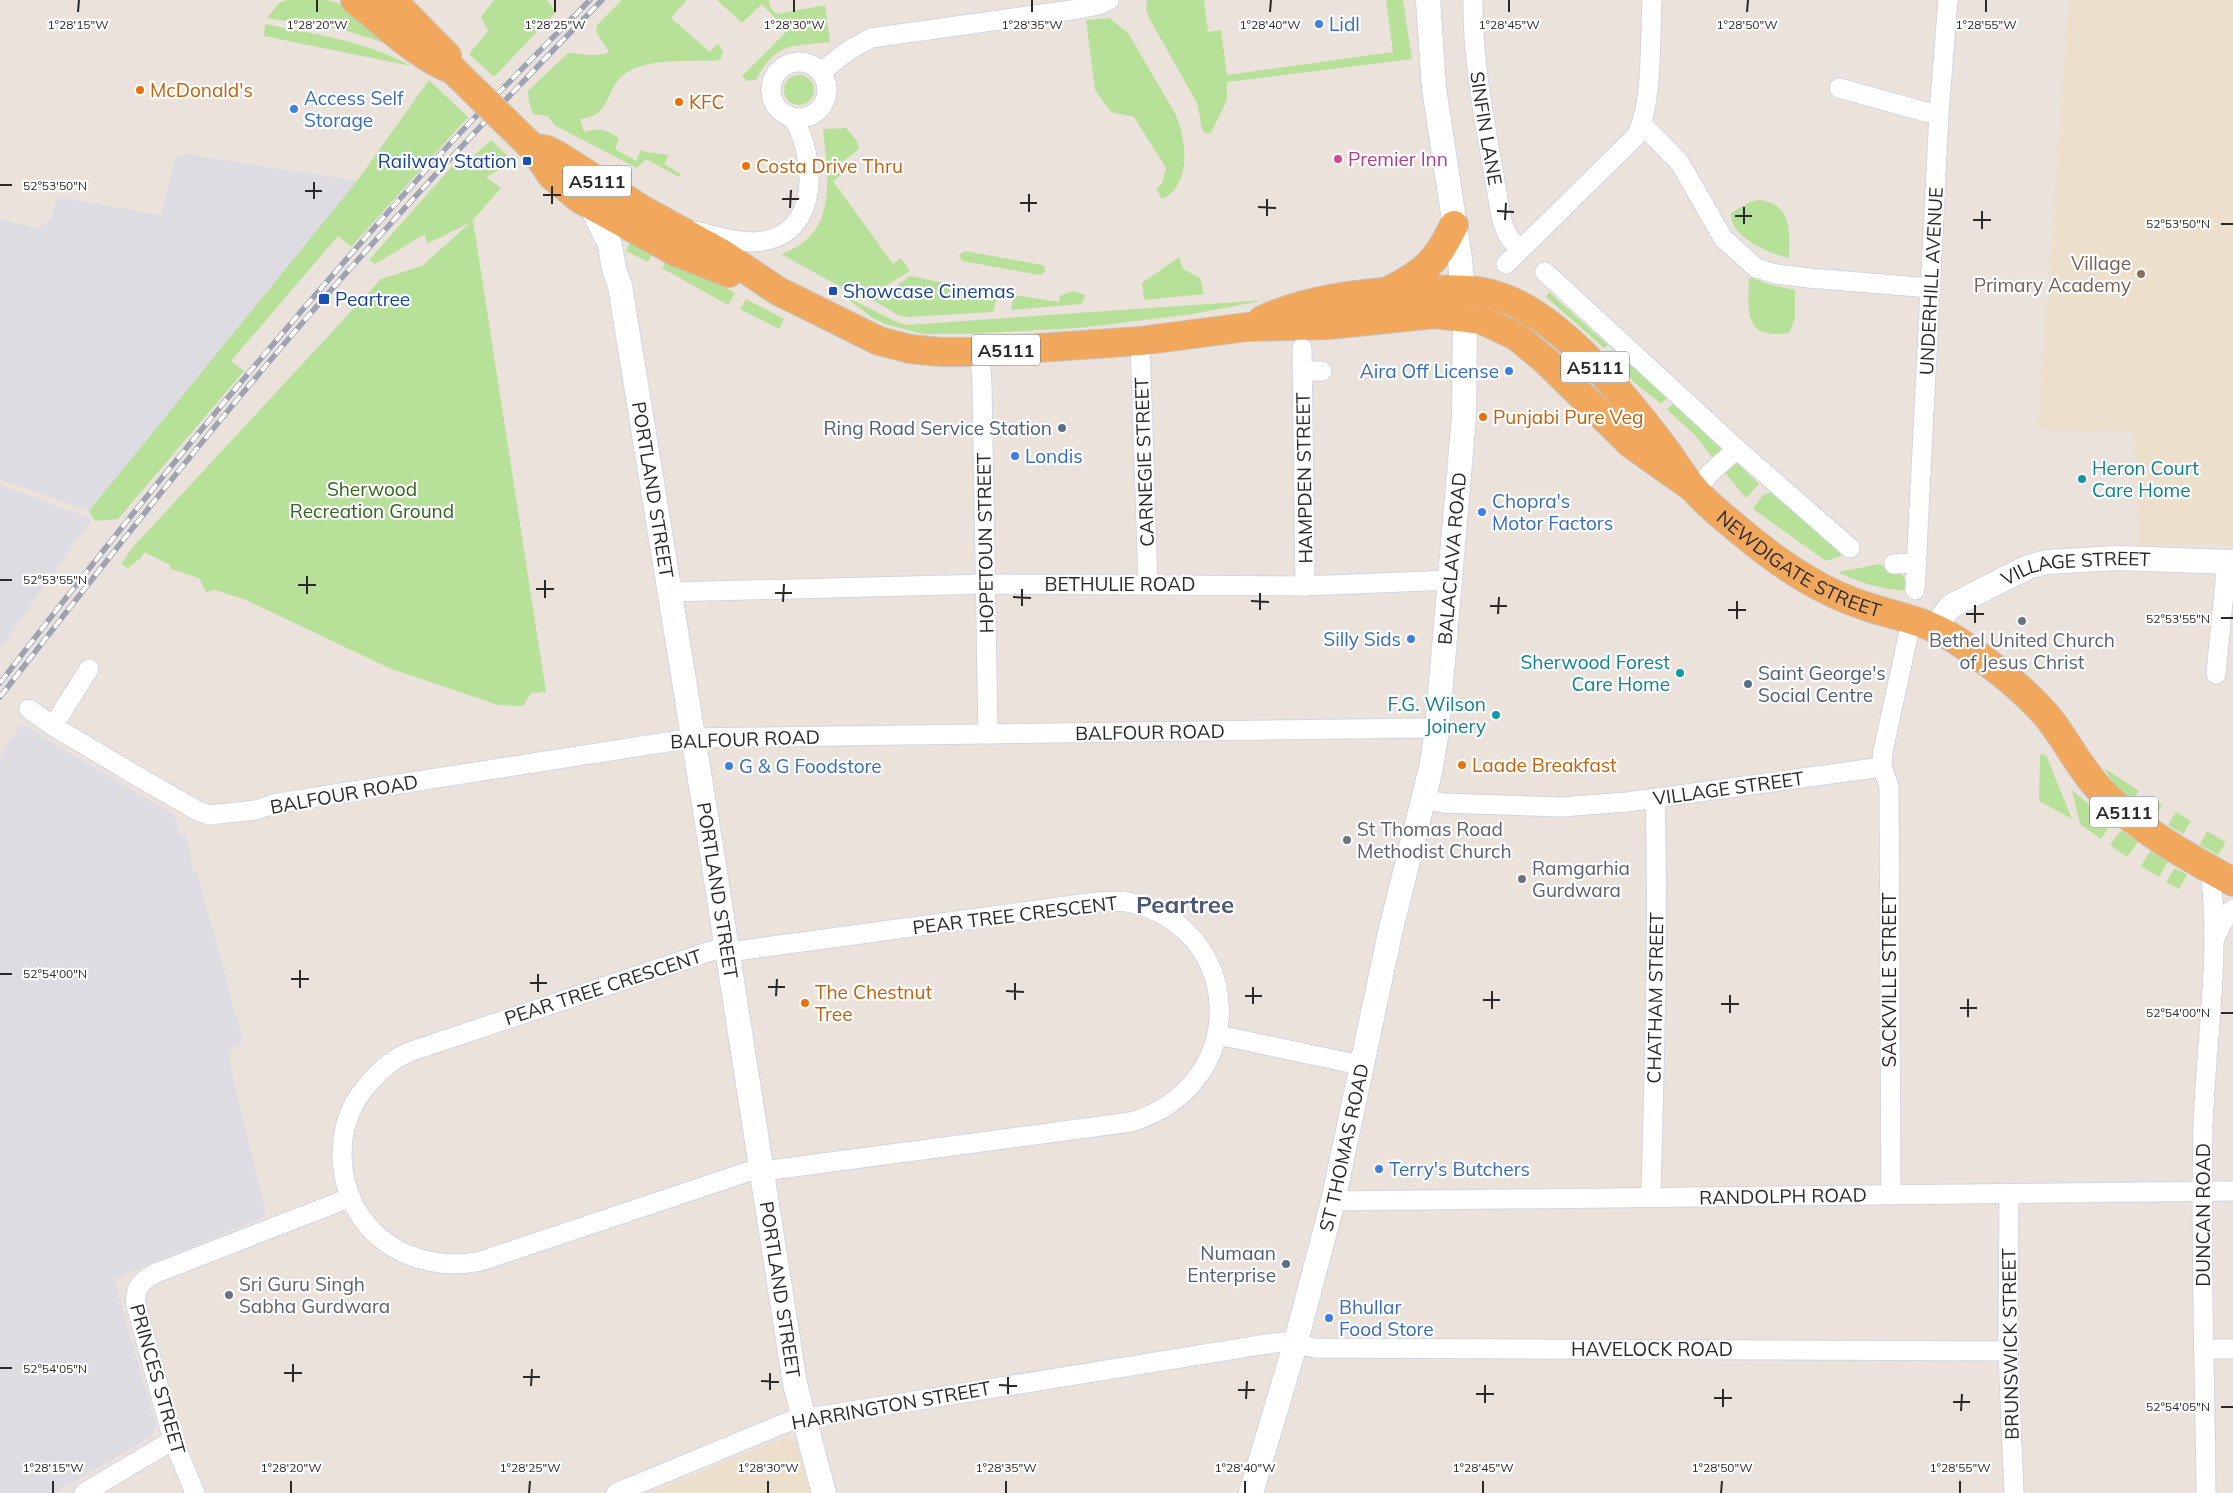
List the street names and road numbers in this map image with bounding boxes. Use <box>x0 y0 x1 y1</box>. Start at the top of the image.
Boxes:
street label: SINFIN LANE <box>1465 70 1508 187</box>
road number: A5111 <box>563 166 631 197</box>
street label: UNDERHILL AVENUE <box>1914 186 1948 376</box>
road number: A5111 <box>972 334 1040 366</box>
road number: A5111 <box>1561 352 1629 382</box>
street label: CARNEGIE STREET <box>1129 376 1159 547</box>
street label: HAMPDEN STREET <box>1290 392 1317 564</box>
street label: PORTLAND STREET <box>627 400 679 580</box>
street label: HOPETOUN STREET <box>971 452 999 634</box>
street label: BALACLAVA ROAD <box>1432 471 1471 646</box>
street label: NEWDIGATE STREET <box>1712 505 1885 623</box>
street label: VILLAGE STREET <box>1997 546 2151 591</box>
street label: BETHULIE ROAD <box>1045 572 1195 596</box>
street label: BALFOUR ROAD <box>1075 719 1225 745</box>
street label: BALFOUR ROAD <box>670 724 820 754</box>
street label: VILLAGE STREET <box>1651 766 1806 810</box>
street label: BALFOUR ROAD <box>268 769 420 819</box>
road number: A5111 <box>2090 796 2158 828</box>
street label: PORTLAND STREET <box>692 800 744 981</box>
street label: PEAR TREE CRESCENT <box>911 890 1119 939</box>
street label: SACKVILLE STREET <box>1877 892 1901 1068</box>
street label: CHATHAM STREET <box>1642 912 1669 1084</box>
street label: PEAR TREE CRESCENT <box>501 944 705 1030</box>
street label: ST THOMAS ROAD <box>1313 1061 1374 1234</box>
street label: DUNCAN ROAD <box>2191 1143 2215 1287</box>
street label: RANDOLPH ROAD <box>1699 1183 1867 1209</box>
street label: PORTLAND STREET <box>755 1200 806 1380</box>
street label: BRUNSWICK STREET <box>1996 1248 2024 1440</box>
street label: PRINCES STREET <box>125 1301 191 1457</box>
street label: HAVELOCK ROAD <box>1571 1337 1733 1361</box>
street label: HARRINGTON STREET <box>790 1376 993 1434</box>

